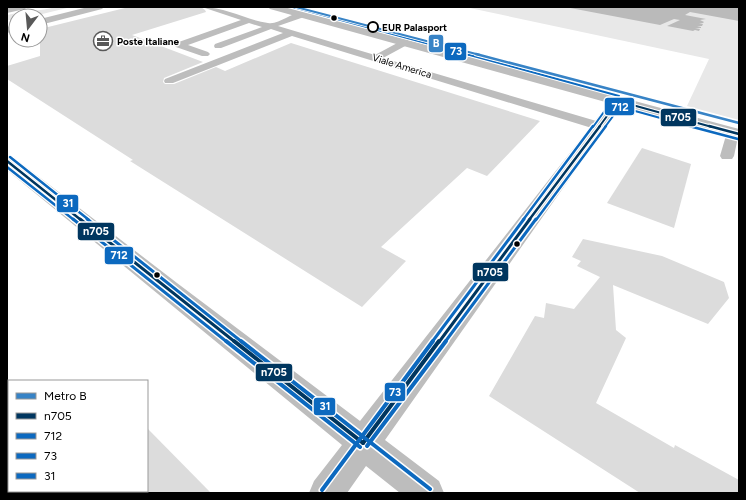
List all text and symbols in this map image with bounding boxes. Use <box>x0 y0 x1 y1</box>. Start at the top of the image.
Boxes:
north arrow <box>8 8 48 48</box>
unlabelled marker <box>329 13 339 23</box>
marker: EUR Palasport <box>367 21 379 33</box>
place label: EUR Palasport <box>382 21 447 34</box>
text: N <box>19 30 31 45</box>
office icon: Poste Italiane <box>92 30 114 52</box>
line badge: B <box>428 34 444 53</box>
place label: Poste Italiane <box>117 35 179 48</box>
text: B <box>433 37 440 50</box>
line badge: 73 <box>444 42 467 61</box>
text: 73 <box>450 45 462 58</box>
street label: Viale America <box>371 51 433 81</box>
line badge: 712 <box>604 97 635 116</box>
text: 712 <box>611 101 629 114</box>
line badge: n705 <box>660 108 697 127</box>
text: n705 <box>665 111 691 124</box>
line badge: 31 <box>56 194 79 213</box>
text: 31 <box>63 197 73 210</box>
line badge: n705 <box>77 222 115 241</box>
text: n705 <box>83 225 109 238</box>
unlabelled marker <box>512 239 522 249</box>
line badge: 712 <box>104 246 134 265</box>
text: 712 <box>110 249 128 262</box>
line badge: n705 <box>472 262 509 282</box>
text: n705 <box>477 266 503 279</box>
unlabelled marker <box>152 270 162 280</box>
line badge: n705 <box>255 363 293 382</box>
text: n705 <box>261 366 287 379</box>
legend <box>8 380 148 492</box>
line badge: 73 <box>384 382 406 402</box>
text: 73 <box>389 386 401 399</box>
text: Metro B <box>44 389 87 403</box>
line badge: 31 <box>313 397 336 416</box>
text: 31 <box>320 400 330 413</box>
text: n705 <box>44 409 72 423</box>
text: 712 <box>44 429 62 443</box>
text: 73 <box>44 449 57 463</box>
text: 31 <box>44 469 55 483</box>

